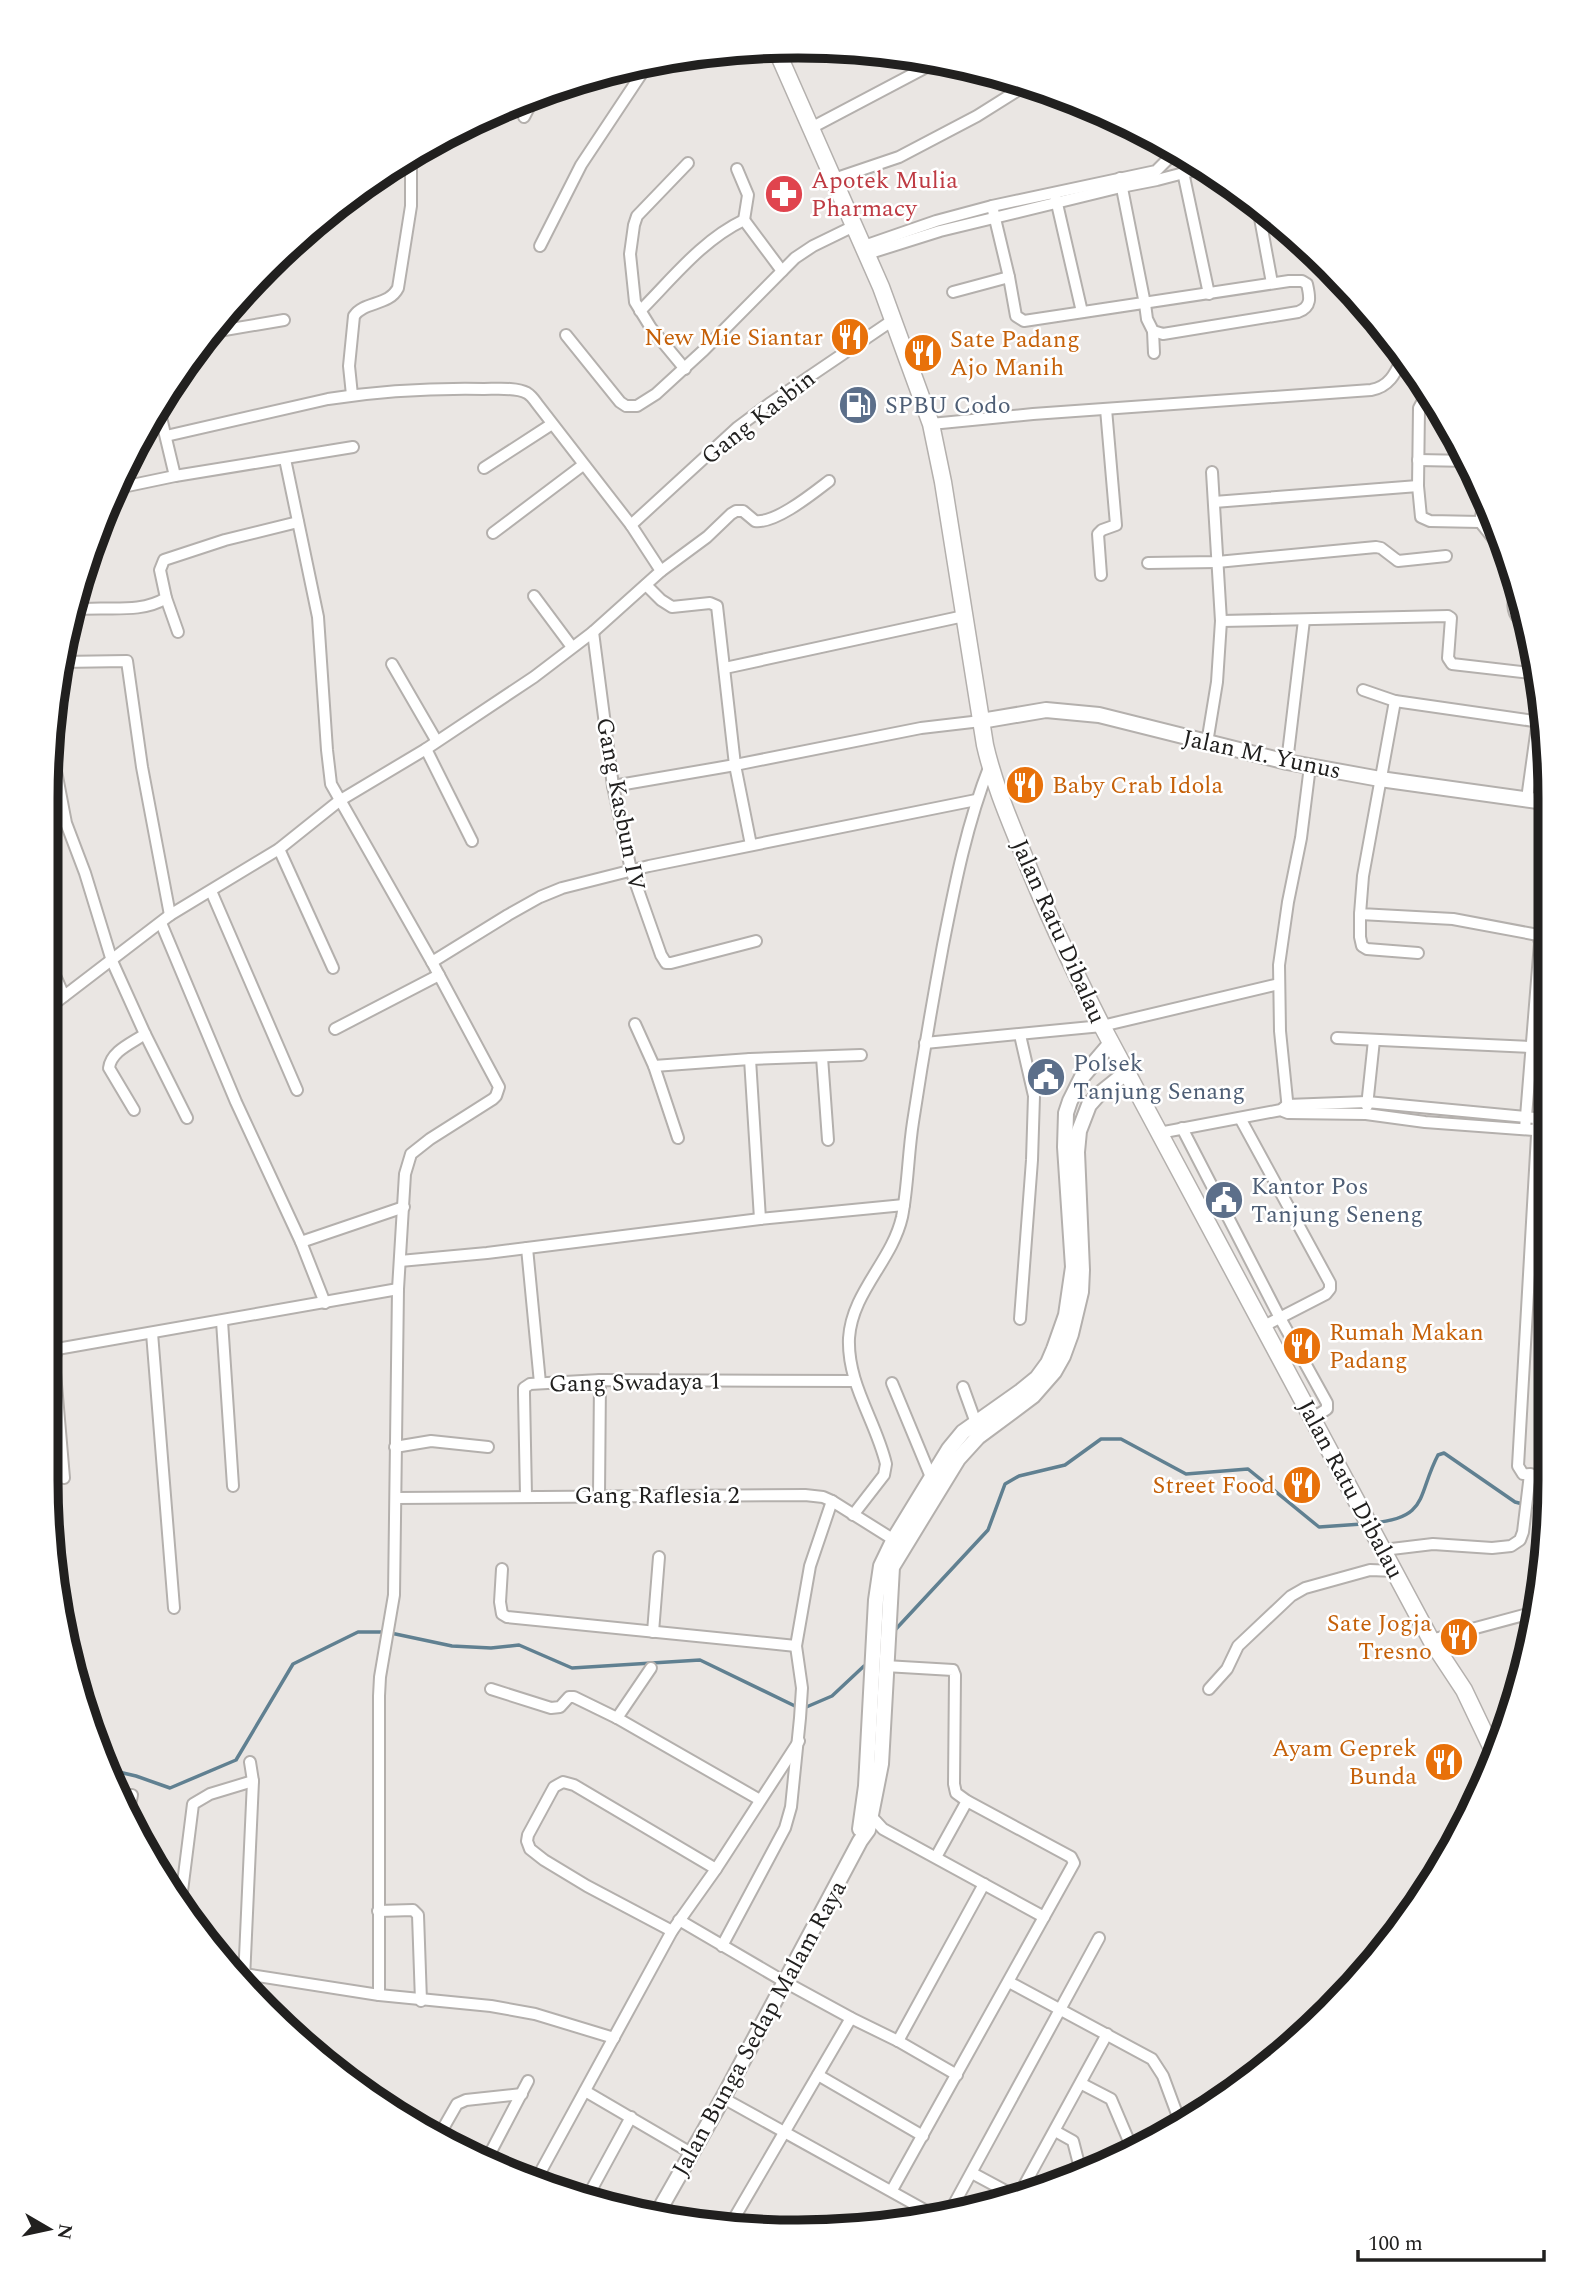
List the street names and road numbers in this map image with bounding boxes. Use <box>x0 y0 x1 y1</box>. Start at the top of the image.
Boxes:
street label: Gang Kasbin <box>694 362 824 474</box>
street label: Gang Kasbun IV <box>586 714 654 894</box>
street label: Jalan M. Yunus <box>1179 721 1344 789</box>
street label: Jalan Ratu Dibalau <box>1001 833 1115 1029</box>
street label: Gang Swadaya 1 <box>548 1363 722 1403</box>
street label: Jalan Ratu Dibalau <box>1288 1393 1413 1585</box>
street label: Gang Raflesia 2 <box>574 1478 740 1514</box>
street label: Jalan Bunga Sedap Malam Raya <box>663 1874 857 2183</box>

